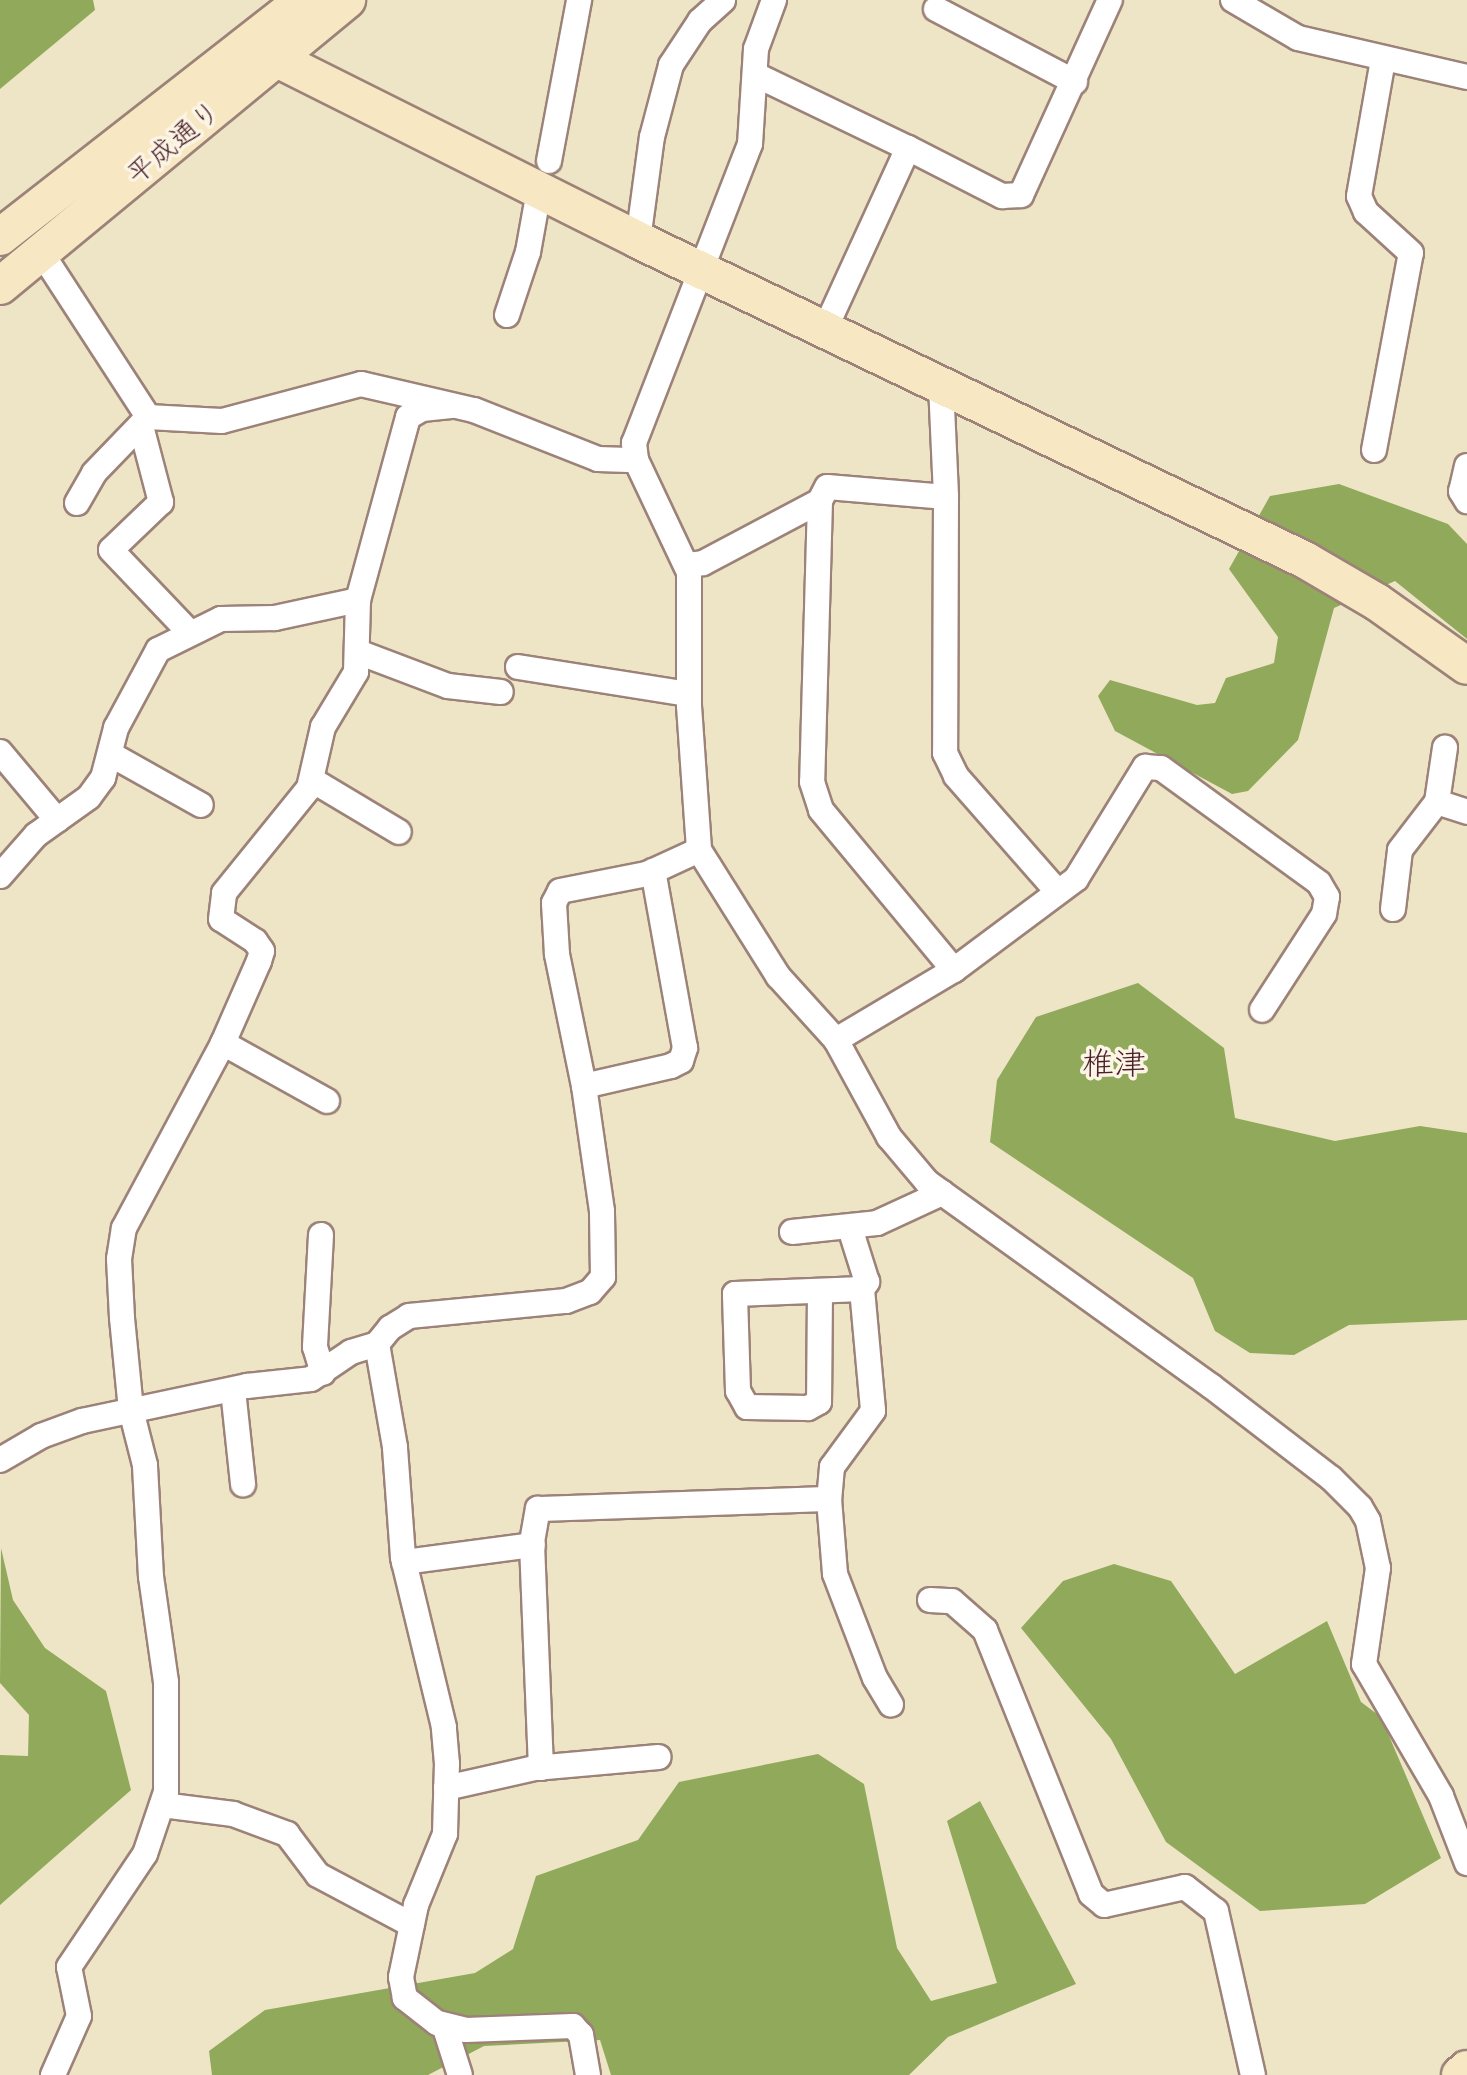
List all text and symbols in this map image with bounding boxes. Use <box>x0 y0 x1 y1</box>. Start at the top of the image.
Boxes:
street label: 平成通り <box>119 93 227 191</box>
district label: 椎津 <box>1082 1044 1146 1082</box>

